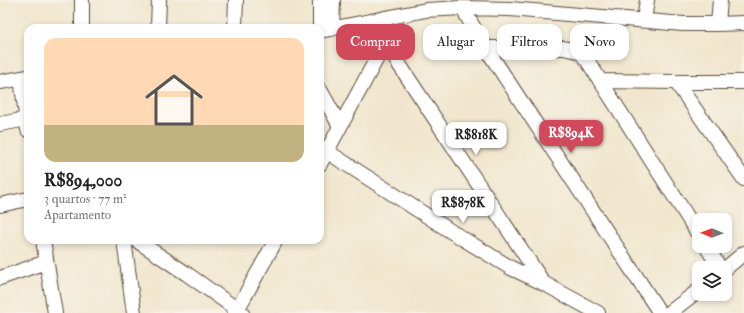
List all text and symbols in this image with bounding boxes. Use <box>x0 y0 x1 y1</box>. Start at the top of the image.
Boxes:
chip: Comprar <box>336 24 415 60</box>
chip: Alugar <box>423 24 489 60</box>
chip: Filtros <box>497 24 562 60</box>
chip: Novo <box>570 24 629 60</box>
icon: home <box>138 64 210 136</box>
pin: R$894K <box>538 120 604 154</box>
pin: R$818K <box>443 122 509 156</box>
text: R$894K <box>548 125 594 141</box>
text: R$818K <box>455 127 497 143</box>
text: R$894,000 <box>44 170 122 191</box>
pin: R$878K <box>430 190 496 224</box>
text: 3 quartos · 77 m² <box>44 191 127 207</box>
text: R$878K <box>441 195 485 211</box>
text: Apartamento <box>44 207 111 223</box>
north arrow <box>692 213 732 253</box>
map controls <box>692 213 732 301</box>
button: layers <box>692 261 732 301</box>

